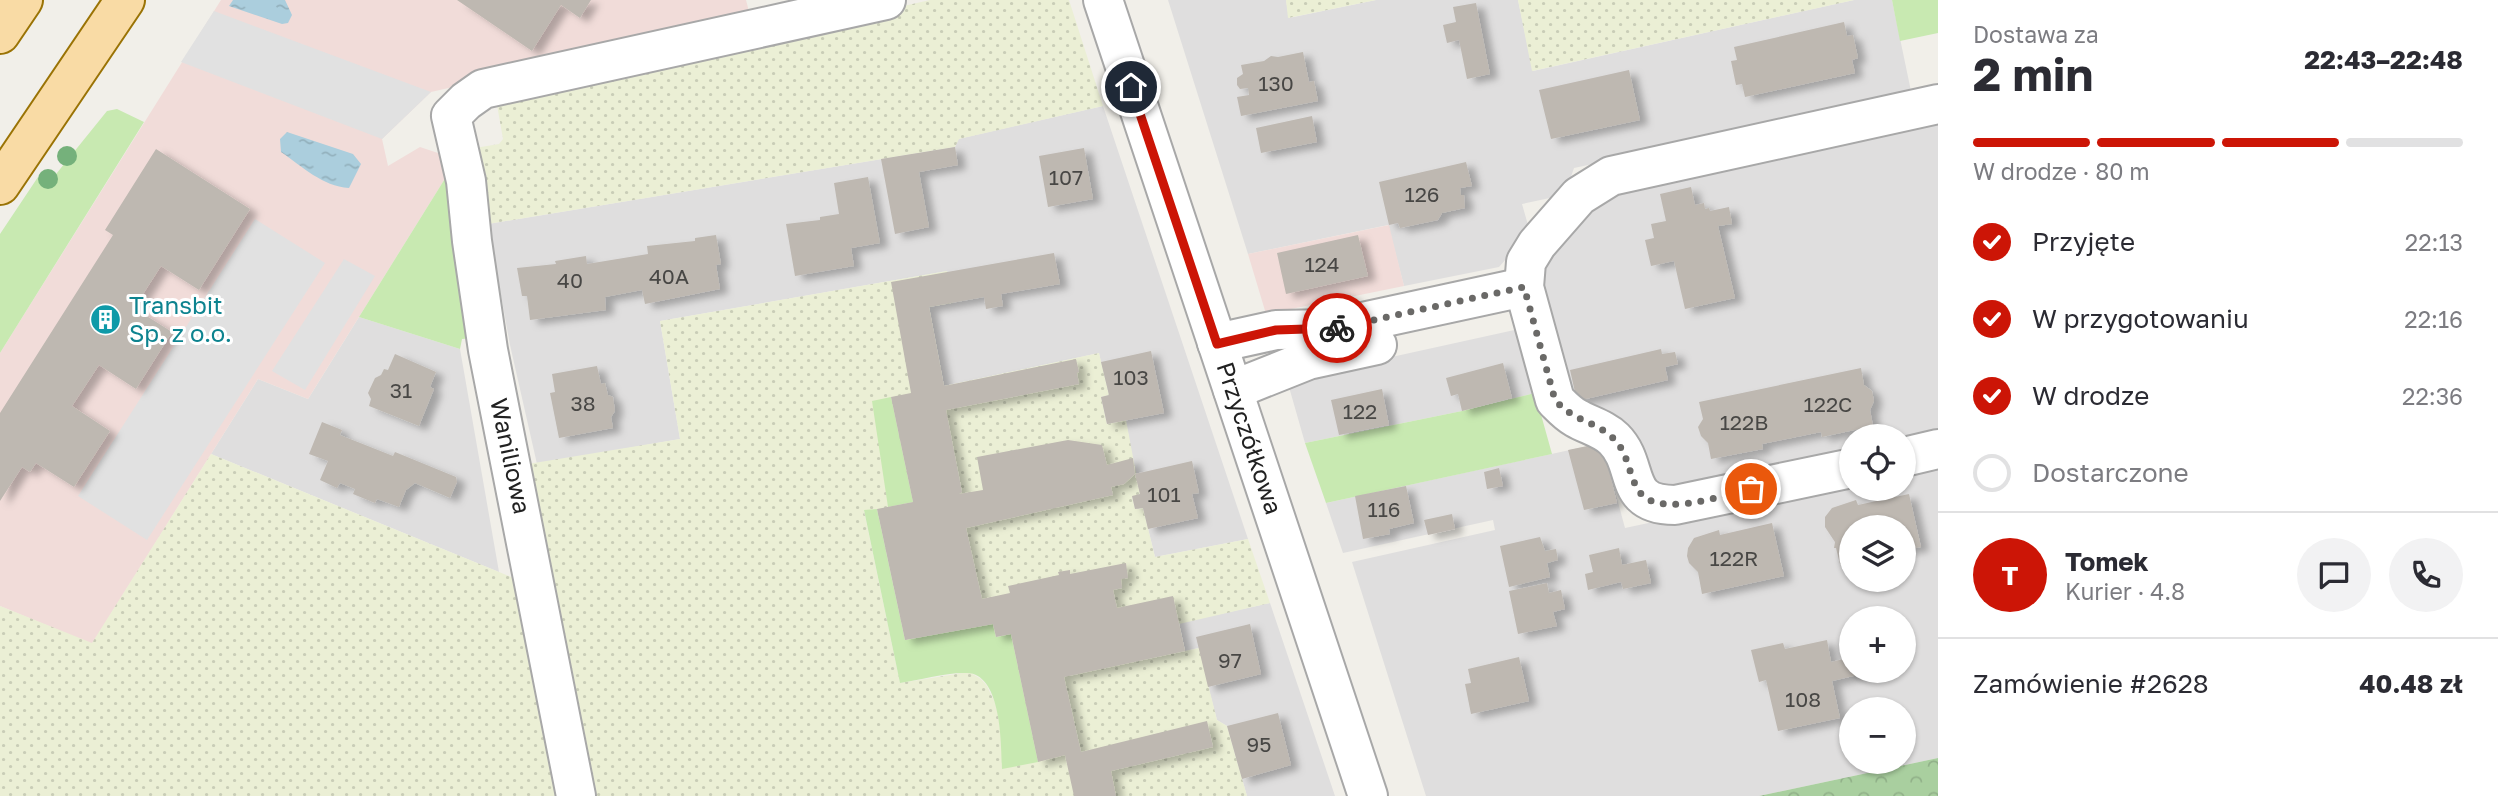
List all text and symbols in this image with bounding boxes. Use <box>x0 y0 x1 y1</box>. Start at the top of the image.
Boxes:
text: Dostawa za <box>1973 20 2099 48</box>
text: 22:43–22:48 <box>2304 44 2463 75</box>
text: 2 min <box>1973 46 2093 101</box>
pin <box>1101 57 1161 117</box>
icon: home <box>1112 68 1150 106</box>
house number: 130 <box>1258 70 1294 96</box>
text: W drodze · 80 m <box>1973 157 2150 185</box>
house number: 107 <box>1049 164 1083 190</box>
house number: 126 <box>1404 181 1440 207</box>
icon: check <box>1973 223 2011 261</box>
text: Przyjęte <box>2032 226 2135 257</box>
text: 22:13 <box>2405 228 2463 256</box>
house number: 124 <box>1304 251 1340 277</box>
house number: 40A <box>649 263 689 289</box>
house number: 40 <box>557 267 583 293</box>
place label: Transbit Sp. z o.o. <box>129 290 232 347</box>
courier <box>1302 293 1372 363</box>
icon: check <box>1973 300 2011 338</box>
building icon: Transbit Sp. z o.o. <box>89 303 123 337</box>
text: W przygotowaniu <box>2032 303 2249 334</box>
text: 22:16 <box>2404 305 2463 333</box>
icon: bike <box>1318 309 1356 347</box>
street label: Przyczółkowa <box>1212 358 1289 518</box>
house number: 103 <box>1113 364 1149 390</box>
house number: 31 <box>390 377 412 403</box>
icon: check <box>1973 377 2011 415</box>
text: W drodze <box>2032 380 2149 411</box>
text: 22:36 <box>2402 382 2463 410</box>
house number: 38 <box>570 390 596 416</box>
house number: 122C <box>1804 391 1852 417</box>
street label: Waniliowa <box>485 395 538 516</box>
house number: 122 <box>1343 398 1377 424</box>
house number: 122B <box>1720 409 1768 435</box>
map controls <box>1839 424 1916 774</box>
button: locate <box>1839 424 1916 501</box>
text: Dostarczone <box>2032 457 2189 488</box>
pin <box>1721 459 1781 519</box>
icon: bag <box>1732 470 1770 508</box>
house number: 101 <box>1147 481 1181 507</box>
house number: 116 <box>1367 496 1401 522</box>
button: layers <box>1839 515 1916 592</box>
button: chat <box>2297 538 2371 612</box>
button: phone <box>2389 538 2463 612</box>
house number: 122R <box>1710 545 1758 571</box>
text: Tomek <box>2065 546 2149 577</box>
text: T <box>2002 560 2018 591</box>
text: Kurier · 4.8 <box>2065 577 2185 605</box>
button: + <box>1839 606 1916 683</box>
house number: 97 <box>1218 647 1242 673</box>
text: Zamówienie #2628 <box>1973 668 2209 699</box>
text: 40.48 zł <box>2359 668 2463 699</box>
house number: 108 <box>1785 686 1821 712</box>
button: − <box>1839 697 1916 774</box>
house number: 95 <box>1247 731 1271 757</box>

